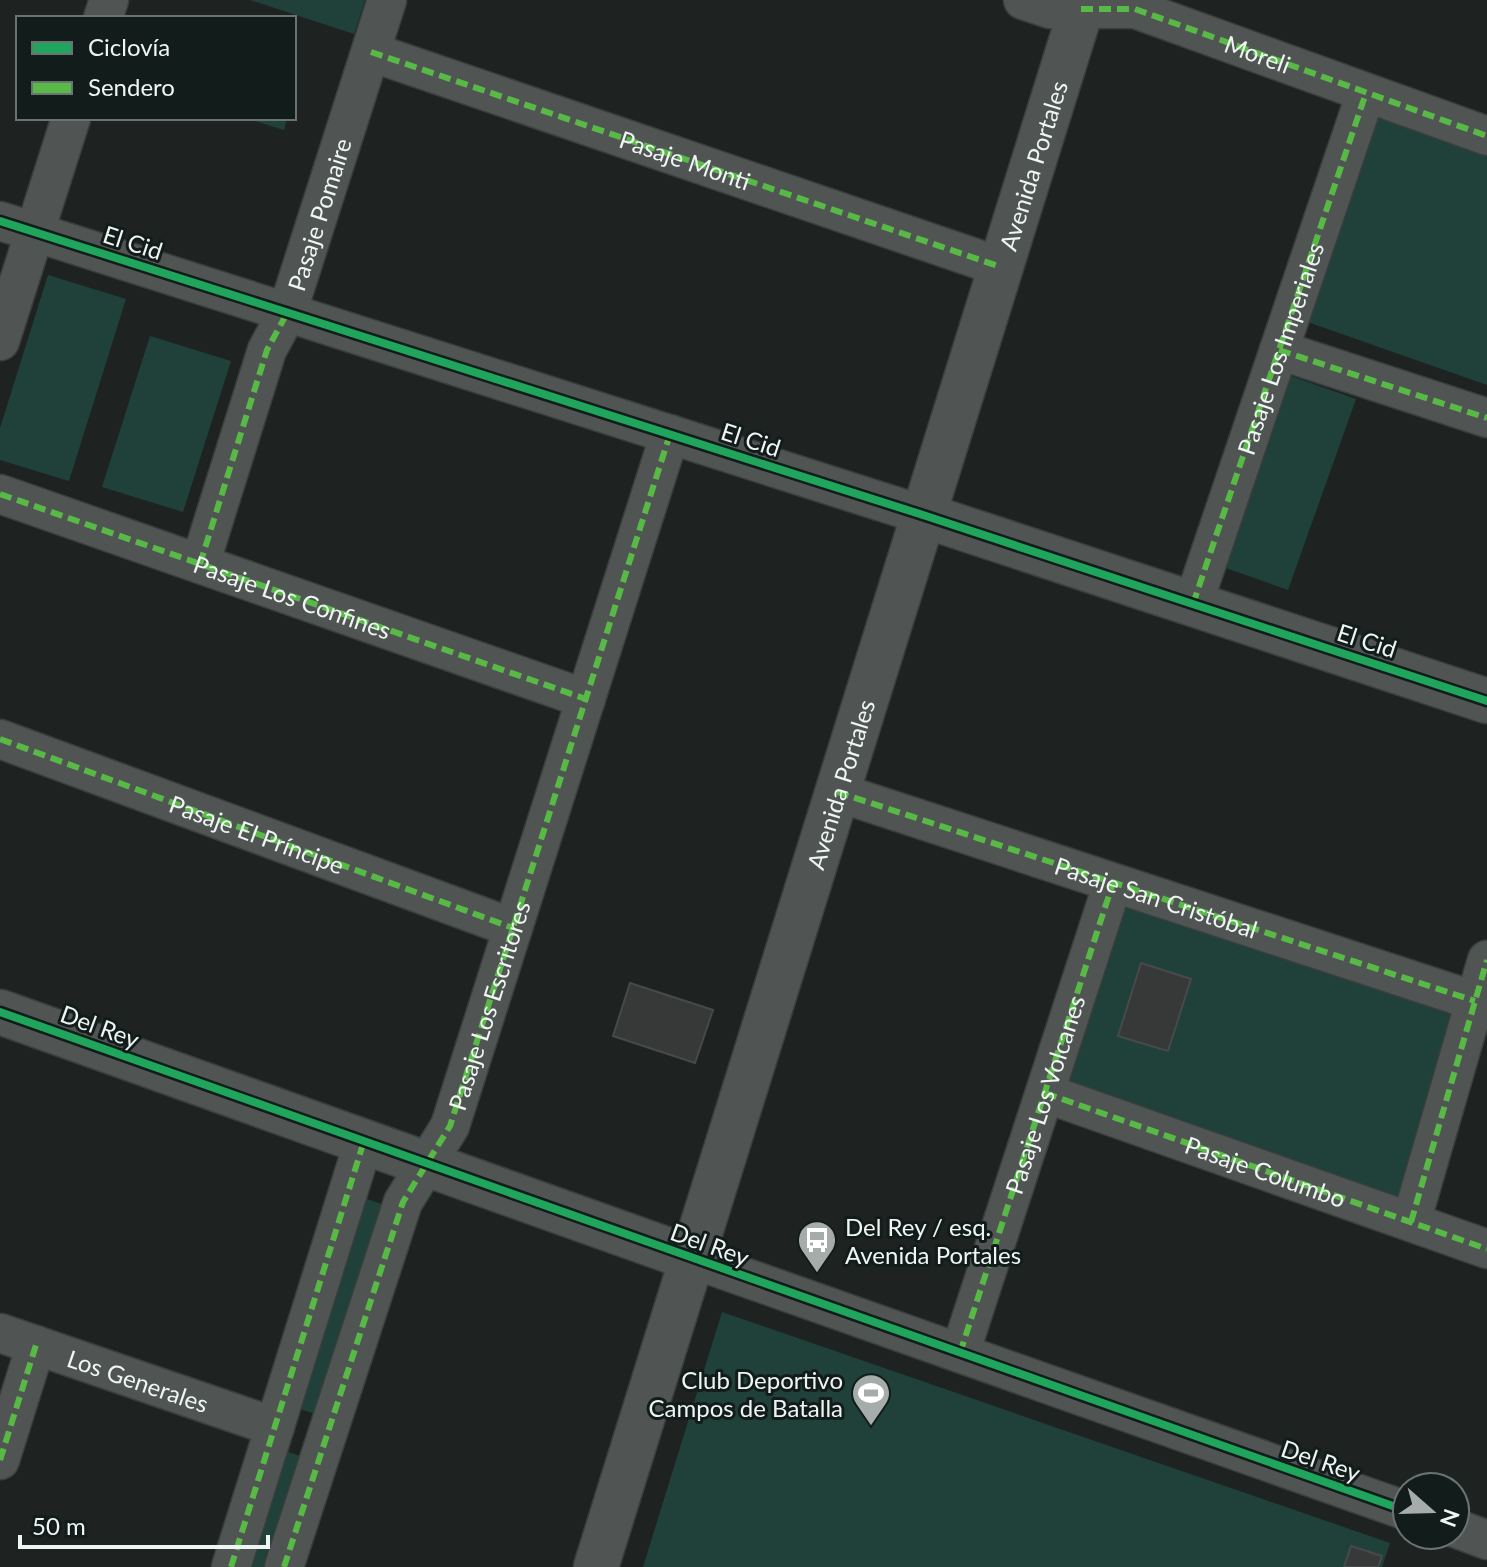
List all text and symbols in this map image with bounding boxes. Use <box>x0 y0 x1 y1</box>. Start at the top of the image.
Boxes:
legend <box>16 16 296 120</box>
street label: Moreli <box>1221 28 1295 78</box>
text: Ciclovía <box>88 32 170 61</box>
text: Sendero <box>88 72 175 101</box>
street label: Avenida Portales <box>992 77 1073 254</box>
street label: Pasaje Monti <box>616 123 754 195</box>
street label: Pasaje Pomaire <box>281 134 357 294</box>
street label: El Cid <box>100 219 166 265</box>
street label: Pasaje Los Imperiales <box>1230 238 1329 458</box>
street label: El Cid <box>718 416 784 462</box>
street label: Pasaje Los Confines <box>190 548 395 644</box>
street label: El Cid <box>1334 617 1400 663</box>
street label: Avenida Portales <box>800 696 880 873</box>
street label: Pasaje El Príncipe <box>166 788 348 879</box>
street label: Pasaje San Cristóbal <box>1051 850 1261 943</box>
street label: Pasaje Los Escritores <box>442 897 535 1114</box>
street label: Pasaje Los Volcanes <box>998 991 1090 1197</box>
street label: Del Rey <box>57 998 144 1054</box>
street label: Pasaje Columbo <box>1182 1129 1350 1213</box>
place label: Del Rey / esq. Avenida Portales <box>845 1212 1021 1269</box>
street label: Del Rey <box>667 1216 754 1272</box>
bus stop icon: Del Rey / esq. Avenida Portales <box>796 1219 838 1274</box>
street label: Los Generales <box>64 1343 212 1418</box>
place label: Club Deportivo Campos de Batalla <box>649 1365 843 1422</box>
sports icon: Club Deportivo Campos de Batalla <box>850 1372 892 1427</box>
street label: Del Rey <box>1278 1433 1365 1487</box>
north arrow <box>1391 1471 1471 1551</box>
scale bar <box>20 1499 268 1549</box>
text: N <box>1435 1505 1466 1531</box>
text: 50 m <box>32 1511 86 1540</box>

